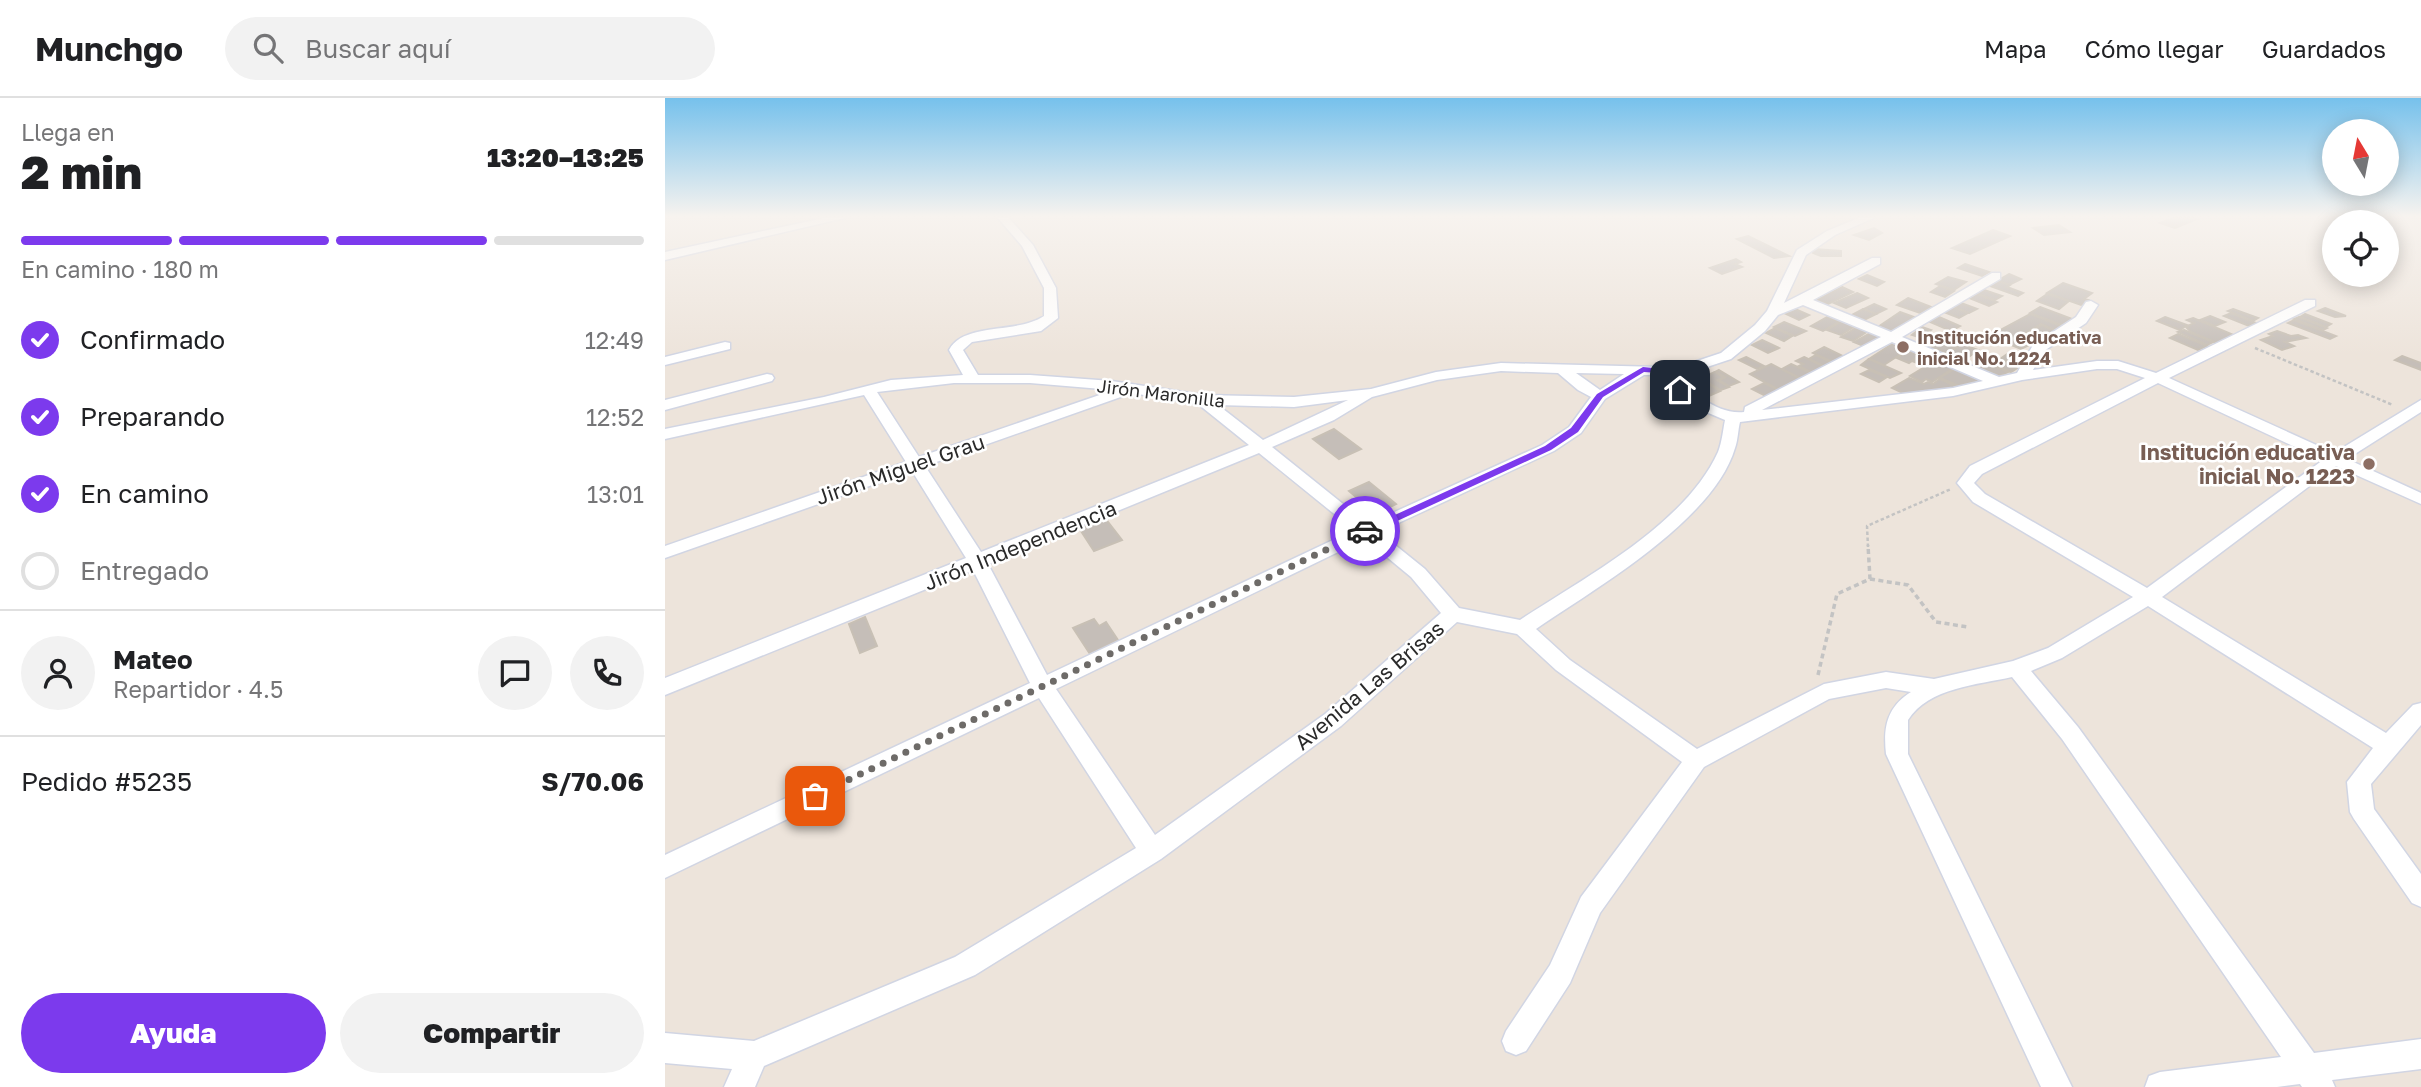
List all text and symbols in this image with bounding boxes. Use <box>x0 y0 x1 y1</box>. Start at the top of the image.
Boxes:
search box <box>225 17 715 80</box>
text: Munchgo <box>35 29 183 68</box>
icon: search <box>249 29 287 67</box>
text: Buscar aquí <box>305 33 451 64</box>
text: Mapa <box>1984 34 2047 63</box>
text: Cómo llegar <box>2085 34 2224 63</box>
text: Guardados <box>2262 34 2386 63</box>
text: Llega en <box>21 118 115 146</box>
north arrow <box>2322 119 2399 196</box>
map controls <box>2322 119 2399 287</box>
text: 13:20–13:25 <box>487 142 644 173</box>
text: 2 min <box>21 144 142 199</box>
button: locate <box>2322 210 2399 287</box>
text: En camino · 180 m <box>21 255 219 283</box>
icon: check <box>21 321 59 359</box>
text: Confirmado <box>80 324 225 355</box>
text: 12:49 <box>585 326 644 354</box>
place label: Institución educativa inicial No. 1224 <box>1917 326 2101 369</box>
marker: Institución educativa inicial No. 1224 <box>1895 339 1911 355</box>
pin <box>1650 360 1710 420</box>
icon: home <box>1661 371 1699 409</box>
street label: Jirón Maronilla <box>1096 374 1226 412</box>
icon: check <box>21 398 59 436</box>
text: Preparando <box>80 401 225 432</box>
text: 12:52 <box>586 403 644 431</box>
street label: Jirón Miguel Grau <box>812 428 988 510</box>
place label: Institución educativa inicial No. 1223 <box>2140 439 2355 489</box>
marker: Institución educativa inicial No. 1223 <box>2361 456 2377 472</box>
icon: check <box>21 475 59 513</box>
text: En camino <box>80 478 209 509</box>
text: 13:01 <box>587 480 644 508</box>
street label: Jirón Independencia <box>920 494 1120 596</box>
courier <box>1330 496 1400 566</box>
icon: car <box>1346 512 1384 550</box>
text: Entregado <box>80 555 209 586</box>
street label: Avenida Las Brisas <box>1289 615 1449 755</box>
button: person <box>21 636 95 710</box>
button: chat <box>478 636 552 710</box>
button: phone <box>570 636 644 710</box>
text: Mateo <box>113 644 193 675</box>
text: Repartidor · 4.5 <box>113 675 283 703</box>
text: Pedido #5235 <box>21 766 192 797</box>
text: S/70.06 <box>541 766 644 797</box>
pin <box>785 766 845 826</box>
icon: bag <box>796 777 834 815</box>
button: Ayuda <box>21 993 326 1073</box>
button: Compartir <box>340 993 644 1073</box>

